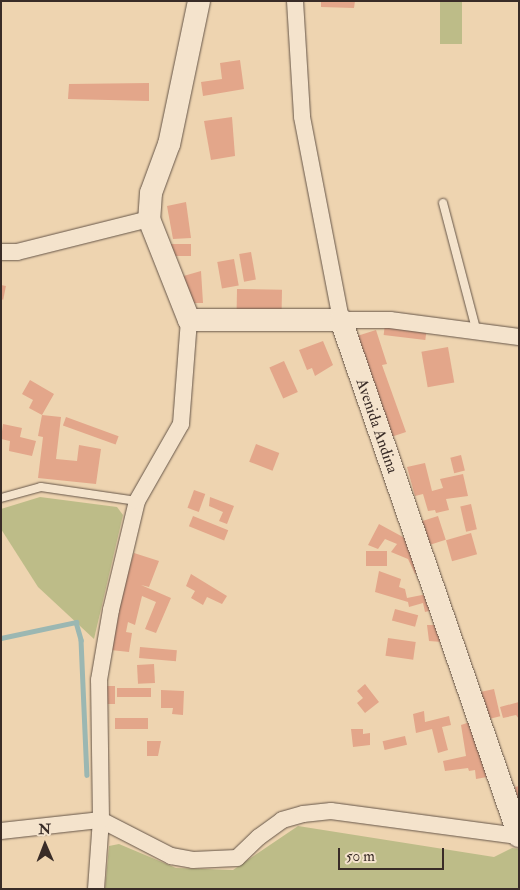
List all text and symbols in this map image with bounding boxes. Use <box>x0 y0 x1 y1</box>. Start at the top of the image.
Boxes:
street label: Avenida Andina <box>352 376 402 476</box>
north arrow <box>20 820 70 870</box>
text: N <box>38 821 51 838</box>
scale bar <box>340 838 446 870</box>
text: 50 m <box>346 847 375 866</box>

